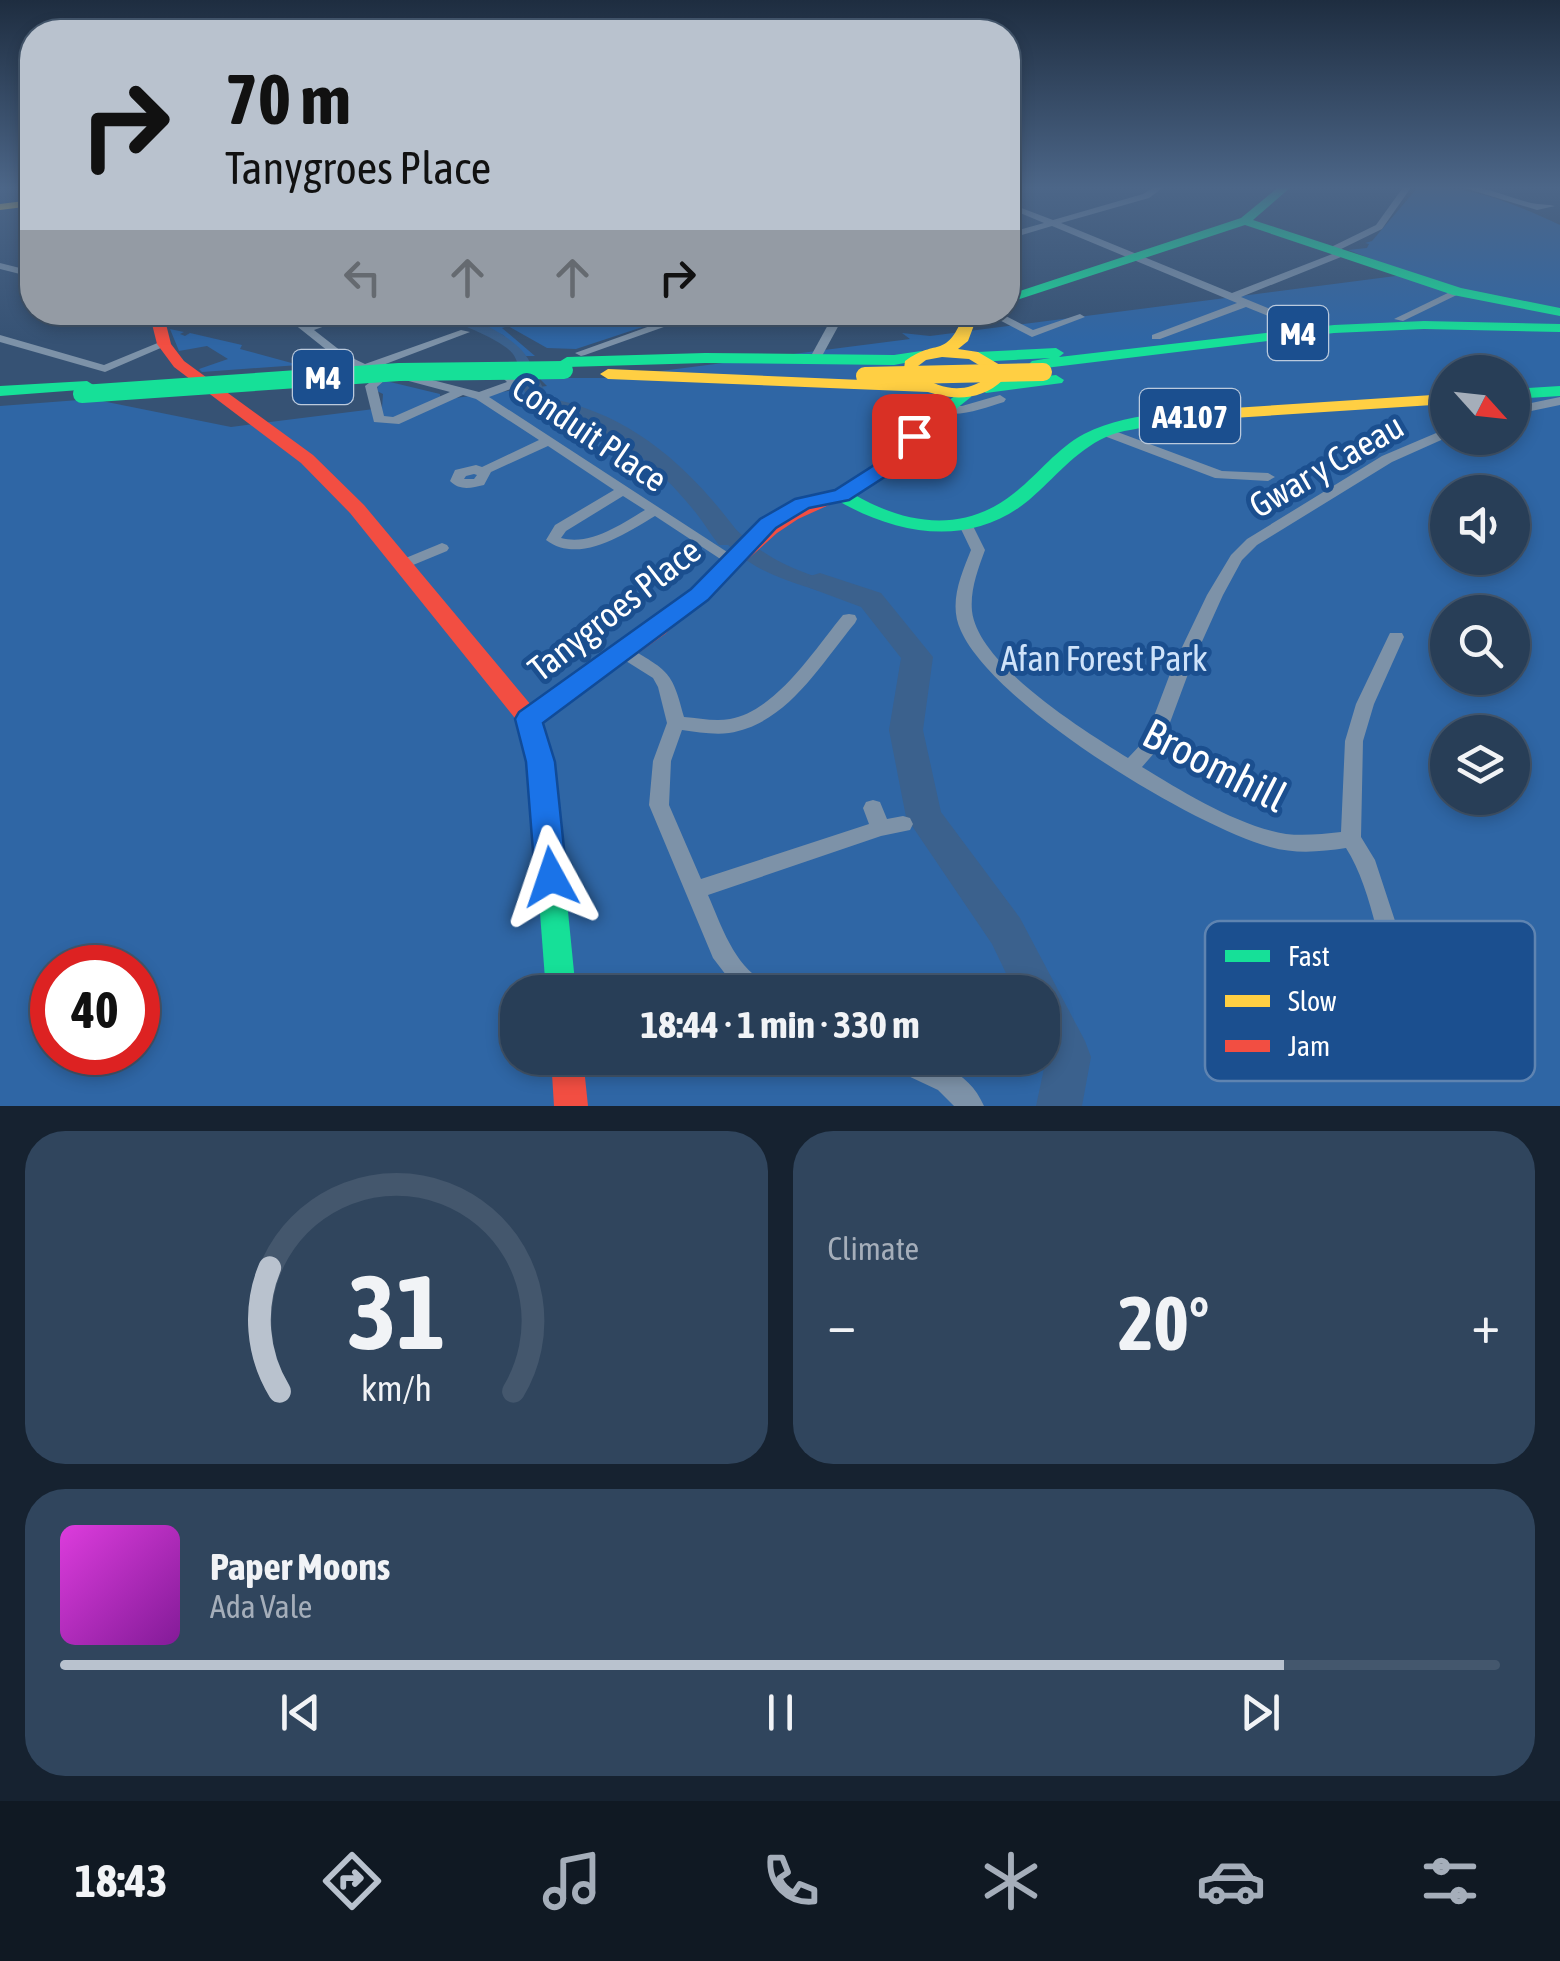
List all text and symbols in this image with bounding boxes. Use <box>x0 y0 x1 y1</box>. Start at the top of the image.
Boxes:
text: 70 m <box>225 59 351 139</box>
icon: right <box>60 60 190 190</box>
text: Tanygroes Place <box>225 142 491 194</box>
icon: left <box>335 250 390 305</box>
icon: ahead <box>440 250 495 305</box>
icon: ahead <box>545 250 600 305</box>
icon: right <box>650 250 705 305</box>
road number: M4 <box>1268 306 1328 360</box>
road number: M4 <box>293 350 353 404</box>
north arrow <box>1430 355 1530 455</box>
map controls <box>1430 355 1530 815</box>
street label: Conduit Place <box>505 367 675 499</box>
road number: A4107 <box>1140 389 1240 443</box>
pin <box>872 394 957 479</box>
street label: Gwar y Caeau <box>1242 405 1410 525</box>
icon: arrive <box>887 409 942 464</box>
button: sound <box>1430 475 1530 575</box>
street label: Tanygroes Place <box>520 530 708 688</box>
button: search <box>1430 595 1530 695</box>
park label: Afan Forest Park <box>1001 638 1207 678</box>
street label: Broomhill <box>1135 709 1295 821</box>
button: layers <box>1430 715 1530 815</box>
position arrow <box>499 825 603 929</box>
legend <box>1205 921 1535 1081</box>
text: Fast <box>1288 940 1330 972</box>
speed limit sign: 40 <box>30 945 160 1075</box>
text: Slow <box>1288 985 1337 1017</box>
text: 18:44 · 1 min · 330 m <box>640 1003 920 1046</box>
text: Jam <box>1288 1030 1330 1062</box>
text: Climate <box>828 1230 919 1267</box>
text: 31 <box>347 1252 445 1371</box>
text: 20° <box>1118 1280 1209 1366</box>
text: − <box>828 1292 856 1355</box>
text: + <box>1471 1292 1500 1355</box>
text: km/h <box>361 1368 432 1409</box>
text: Paper Moons <box>210 1545 390 1588</box>
text: Ada Vale <box>210 1588 312 1625</box>
icon: previous <box>273 1685 328 1740</box>
icon: pause <box>753 1685 808 1740</box>
icon: next <box>1233 1685 1288 1740</box>
icon: directions <box>317 1846 387 1916</box>
icon: music <box>537 1846 607 1916</box>
icon: phone <box>756 1846 826 1916</box>
icon: climate <box>976 1846 1046 1916</box>
icon: car <box>1196 1846 1266 1916</box>
icon: filters <box>1415 1846 1485 1916</box>
text: 18:43 <box>75 1855 167 1907</box>

